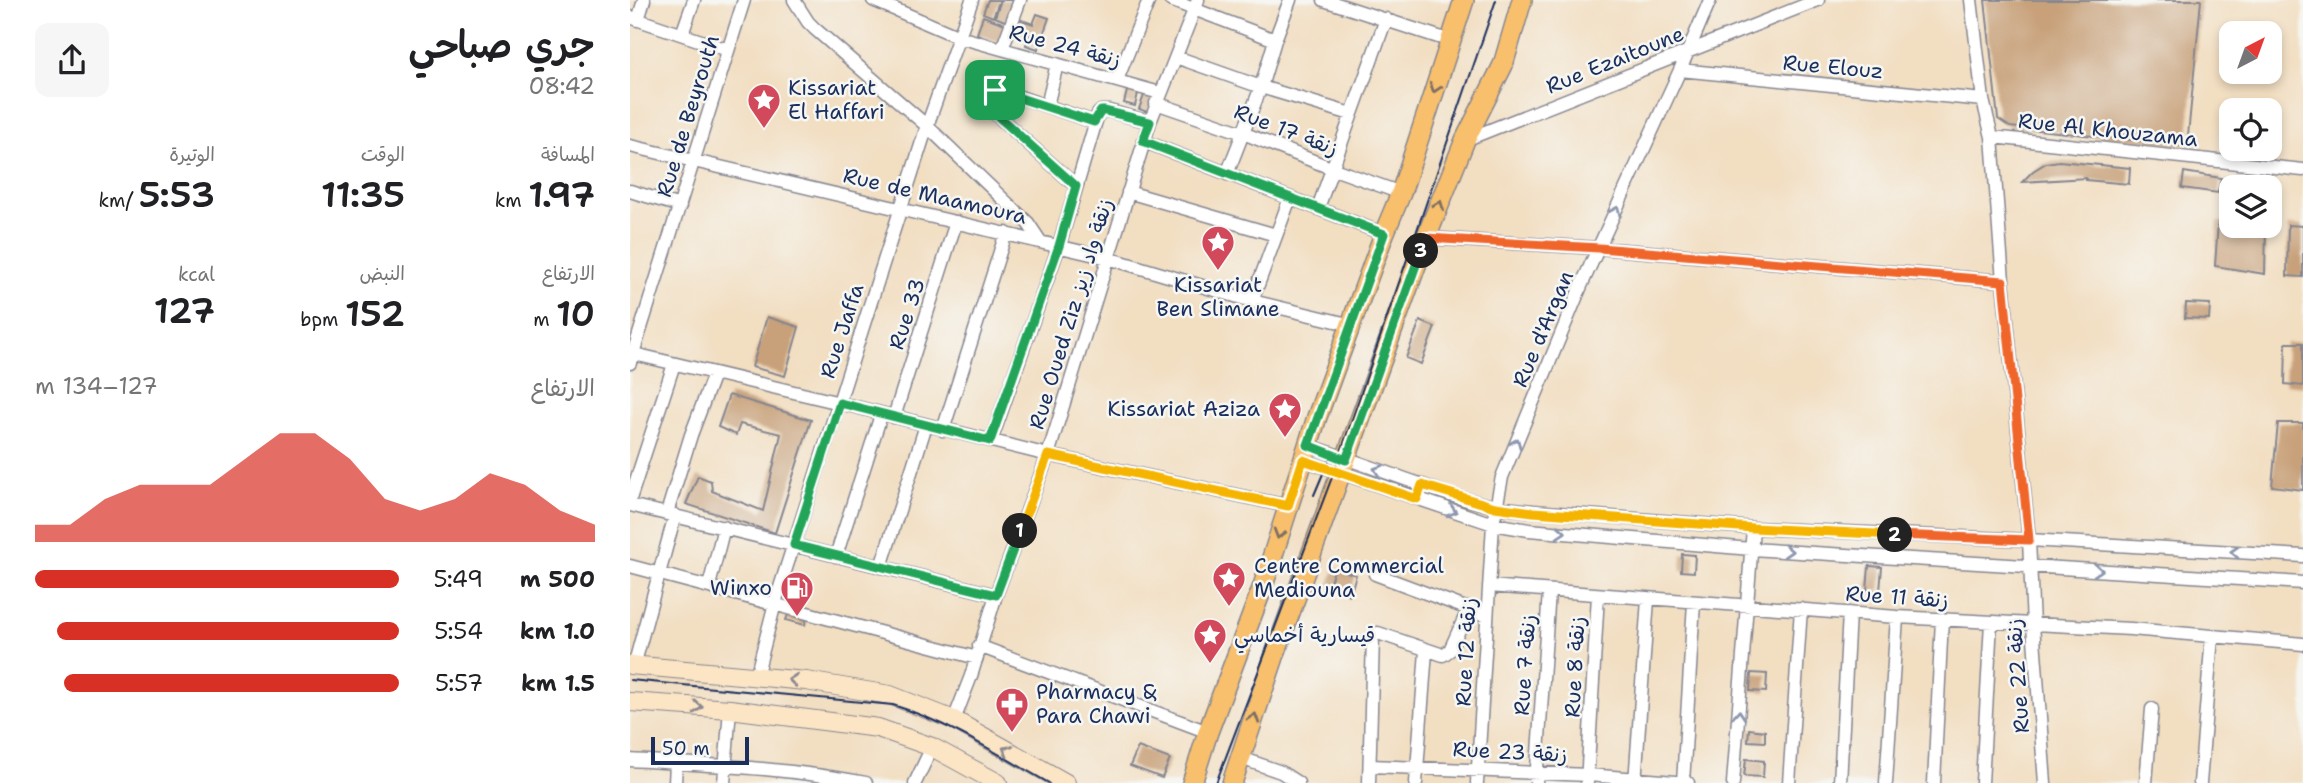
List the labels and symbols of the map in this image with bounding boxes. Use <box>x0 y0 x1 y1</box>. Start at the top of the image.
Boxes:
street label: Rue 24 زنقة <box>1006 18 1124 74</box>
street label: Rue Ezaitoune <box>1542 20 1688 100</box>
north arrow <box>2219 21 2282 84</box>
street label: Rue de Beyrouth <box>650 31 726 201</box>
street label: Rue Elouz <box>1782 49 1884 85</box>
pin <box>965 60 1025 120</box>
place label: Kissariat El Haffari <box>788 74 885 126</box>
place icon: Kissariat El Haffari <box>745 81 783 130</box>
one-way arrow <box>1429 82 1443 94</box>
street label: Rue 17 زنقة <box>1230 97 1342 163</box>
street label: Rue Al Khouzama <box>2017 107 2199 153</box>
street label: Rue de Maamoura <box>840 161 1030 231</box>
street label: Rue Oued Ziz زنقة واد زيز <box>1023 195 1119 433</box>
one-way arrow <box>1431 199 1445 211</box>
one-way arrow <box>1608 206 1622 218</box>
place icon: Kissariat Ben Slimane <box>1199 223 1237 272</box>
pin: 3 <box>1404 233 1438 268</box>
street label: Rue d'Argan <box>1506 266 1580 391</box>
place label: Kissariat Ben Slimane <box>1156 271 1280 323</box>
street label: Rue 33 <box>882 275 932 353</box>
street label: Rue Jaffa <box>814 280 870 382</box>
place icon: Kissariat Aziza <box>1266 390 1304 439</box>
place label: Kissariat Aziza <box>1107 395 1260 423</box>
one-way arrow <box>1508 437 1522 449</box>
one-way arrow <box>1372 464 1384 478</box>
one-way arrow <box>1446 502 1458 517</box>
pin: 1 <box>1002 514 1038 548</box>
pin: 2 <box>1878 518 1912 552</box>
one-way arrow <box>1556 524 1567 539</box>
one-way arrow <box>1273 528 1288 540</box>
one-way arrow <box>1782 543 1793 558</box>
one-way arrow <box>2229 544 2240 559</box>
place label: Centre Commercial Mediouna <box>1254 552 1444 604</box>
place icon: Centre Commercial Mediouna <box>1210 559 1248 608</box>
one-way arrow <box>2093 562 2104 577</box>
fuel station icon: Winxo <box>778 569 816 618</box>
place label: Winxo <box>710 574 772 602</box>
street label: Rue 11 زنقة <box>1844 579 1950 615</box>
street label: Rue 12 زنقة <box>1449 597 1483 707</box>
street label: Rue 7 زنقة <box>1508 613 1542 717</box>
place icon: قيسارية أخماسي <box>1191 616 1229 665</box>
street label: Rue 8 زنقة <box>1558 616 1592 718</box>
street label: Rue 22 زنقة <box>2000 618 2036 734</box>
place label: قيسارية أخماسي <box>1234 621 1375 654</box>
one-way arrow <box>787 673 798 688</box>
place label: Pharmacy & Para Chawi <box>1036 678 1157 730</box>
pharmacy icon: Pharmacy & Para Chawi <box>993 685 1031 734</box>
one-way arrow <box>693 699 704 714</box>
one-way arrow <box>1731 709 1746 720</box>
one-way arrow <box>1246 713 1260 725</box>
scale bar <box>651 734 749 766</box>
street label: Rue 23 زنقة <box>1452 735 1568 769</box>
one-way arrow <box>1001 745 1014 758</box>

